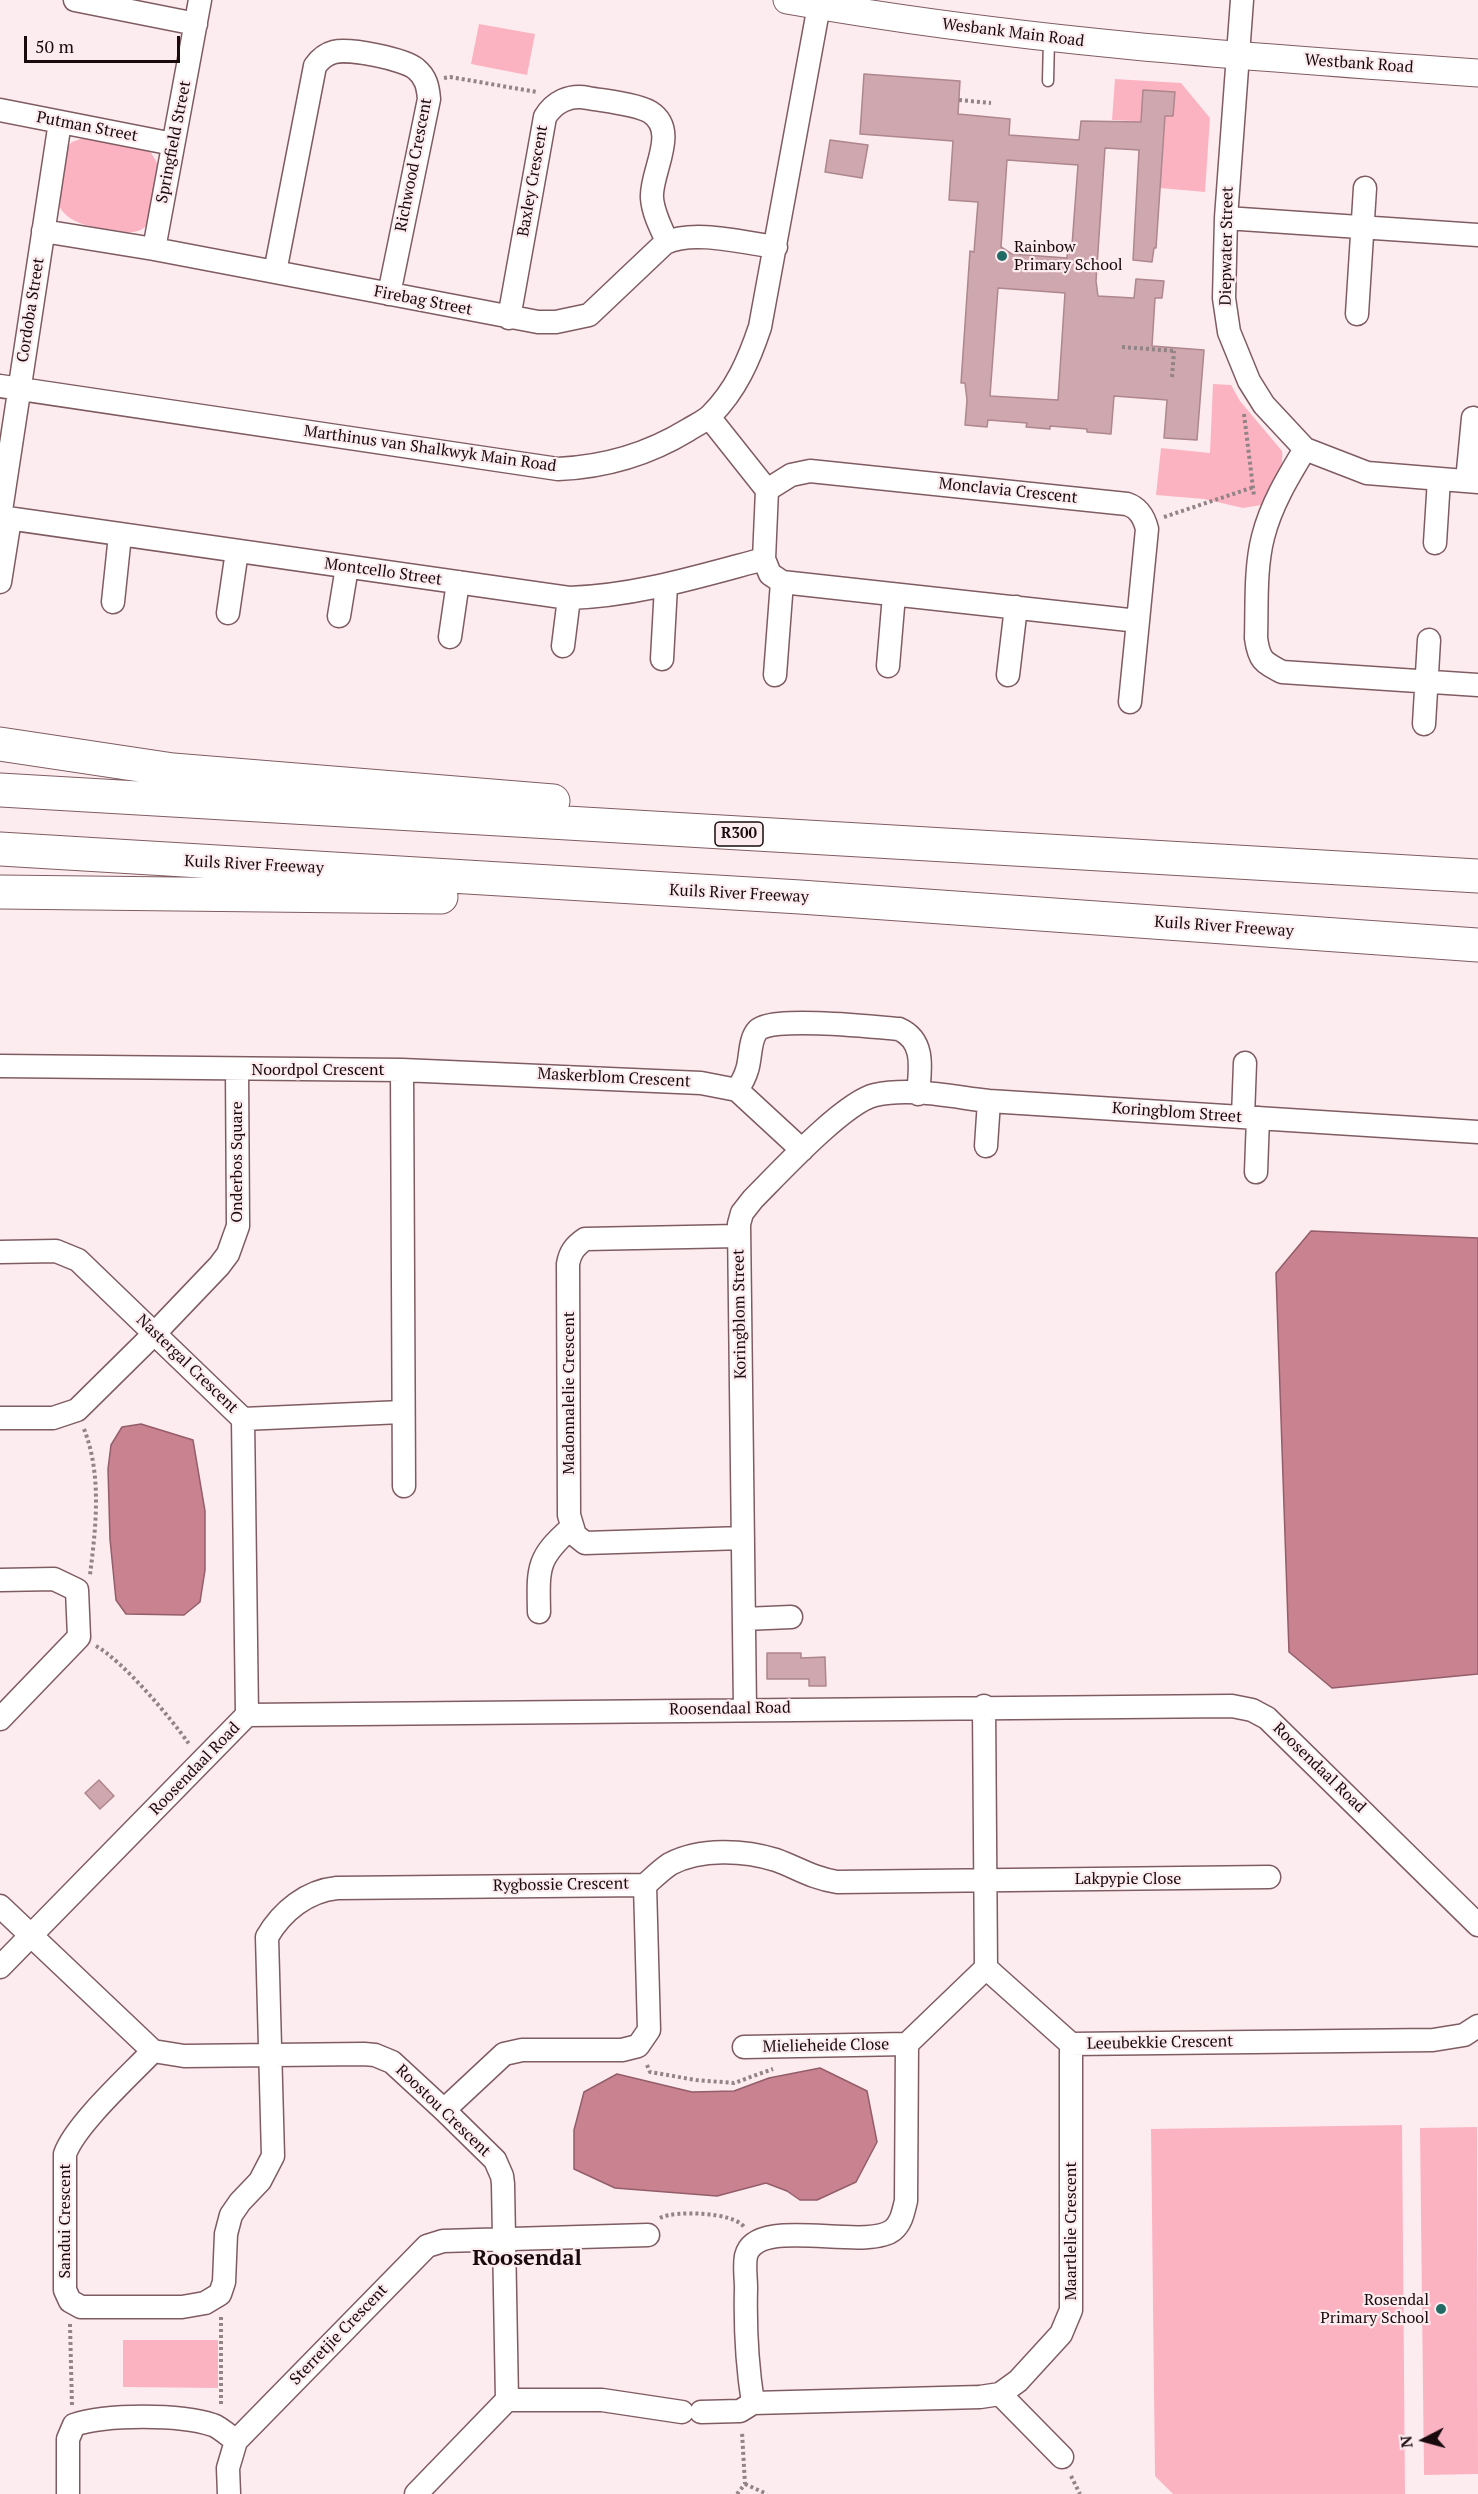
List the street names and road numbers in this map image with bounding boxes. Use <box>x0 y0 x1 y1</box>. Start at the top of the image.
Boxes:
street label: Wesbank Main Road <box>941 15 1085 51</box>
street label: Westbank Road <box>1304 51 1414 77</box>
street label: Springfield Street <box>153 79 195 205</box>
street label: Richwood Crescent <box>392 96 436 234</box>
street label: Putman Street <box>35 108 139 146</box>
street label: Baxley Crescent <box>514 124 552 238</box>
street label: Diepwater Street <box>1216 186 1238 306</box>
street label: Cordoba Street <box>13 256 49 364</box>
street label: Firebag Street <box>372 282 474 320</box>
street label: Marthinus van Shalkwyk Main Road <box>303 422 557 476</box>
street label: Monclavia Crescent <box>938 474 1078 508</box>
street label: Montcello Street <box>323 554 443 590</box>
road number: R300 <box>715 822 763 846</box>
street label: Kuils River Freeway <box>184 852 324 878</box>
street label: Kuils River Freeway <box>669 881 809 907</box>
street label: Kuils River Freeway <box>1154 913 1294 941</box>
street label: Noordpol Crescent <box>251 1060 385 1080</box>
street label: Maskerblom Crescent <box>537 1064 691 1092</box>
street label: Koringblom Street <box>1111 1099 1243 1127</box>
street label: Onderbos Square <box>227 1101 247 1223</box>
street label: Koringblom Street <box>729 1249 751 1379</box>
street label: Nastergal Crescent <box>132 1311 242 1417</box>
street label: Madonnalelie Crescent <box>559 1311 579 1475</box>
street label: Roosendaal Road <box>669 1698 791 1720</box>
street label: Roosendaal Road <box>146 1719 244 1819</box>
street label: Roosendaal Road <box>1269 1719 1369 1817</box>
street label: Lakpypie Close <box>1075 1869 1181 1889</box>
street label: Rygbossie Crescent <box>493 1874 629 1896</box>
street label: Leeubekkie Crescent <box>1087 2032 1233 2054</box>
street label: Mielieheide Close <box>763 2035 889 2057</box>
street label: Roostou Crescent <box>392 2061 494 2161</box>
street label: Maartlelie Crescent <box>1061 2162 1081 2300</box>
street label: Sandui Crescent <box>55 2163 75 2279</box>
street label: Sterretjie Crescent <box>286 2281 392 2389</box>

